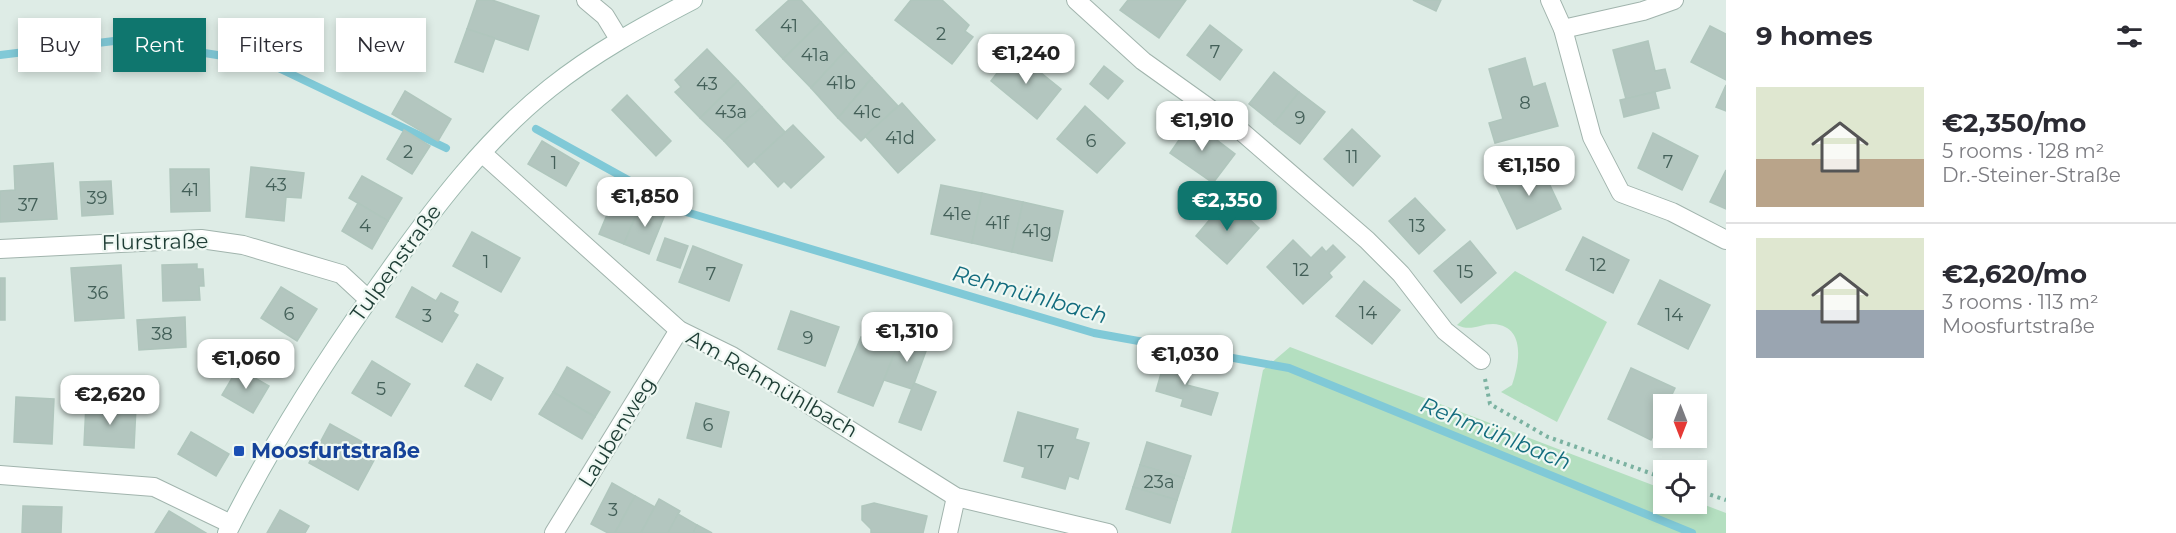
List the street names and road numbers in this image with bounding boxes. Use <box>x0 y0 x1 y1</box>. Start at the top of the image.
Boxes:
street label: Tulpenstraße <box>345 199 446 326</box>
street label: Flurstraße <box>101 228 209 255</box>
street label: Am Rehmühlbach <box>682 324 862 443</box>
street label: Laubenweg <box>573 372 660 491</box>

